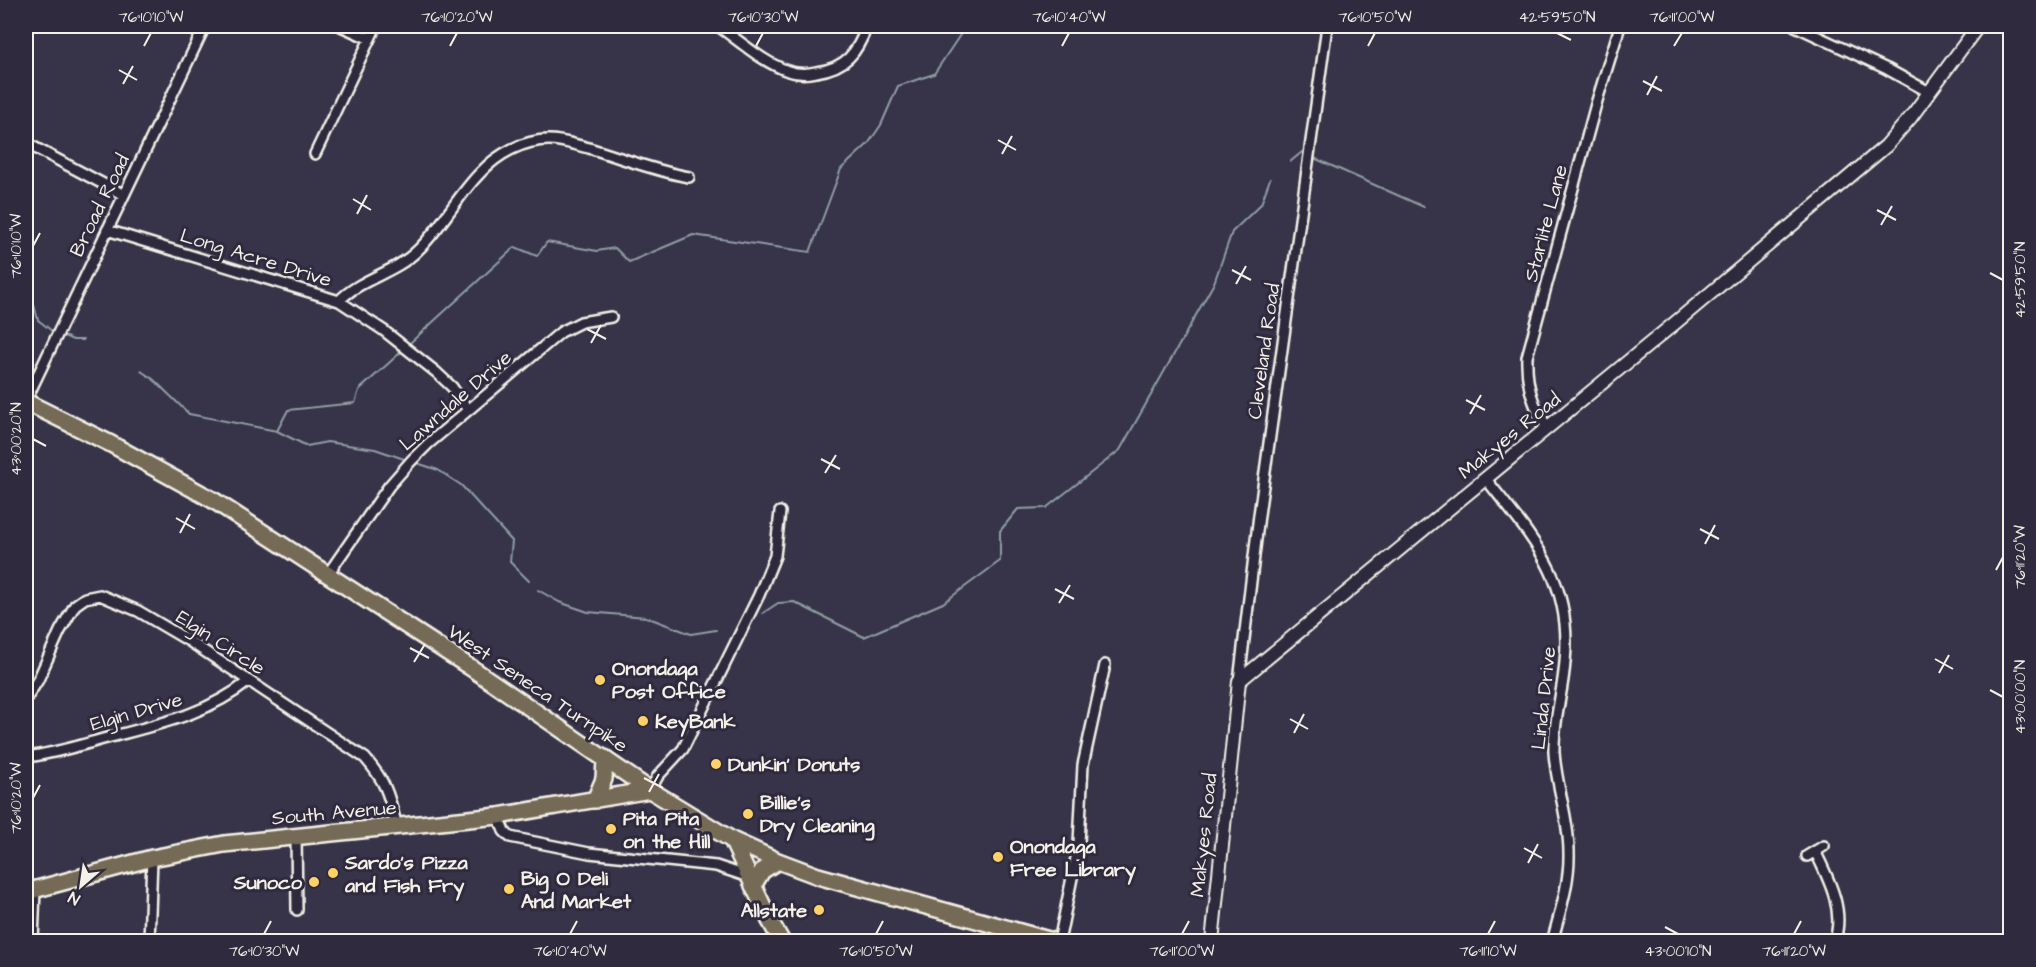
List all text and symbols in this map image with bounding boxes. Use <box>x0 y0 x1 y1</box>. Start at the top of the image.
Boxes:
text: 76°10'10"W <box>119 7 183 28</box>
text: 76°10'20"W <box>421 7 493 28</box>
text: 76°10'30"W <box>728 7 798 28</box>
text: 76°10'40"W <box>1032 7 1106 28</box>
text: 76°10'50"W <box>1338 7 1412 28</box>
text: 42°59'50"N <box>1519 7 1595 28</box>
text: 76°11'00"W <box>1650 7 1714 28</box>
street label: Broad Road <box>63 149 137 261</box>
street label: Starlite Lane <box>1517 161 1575 285</box>
text: 76°10'10"W <box>6 214 27 278</box>
street label: Long Acre Drive <box>176 222 335 295</box>
text: 42°59'50"N <box>2010 242 2031 318</box>
street label: Cleveland Road <box>1241 281 1287 421</box>
street label: Lawndale Drive <box>393 344 518 458</box>
street label: Makyes Road <box>1452 386 1568 487</box>
text: 43°00'20"N <box>6 402 27 476</box>
text: 76°11'20"W <box>2010 525 2031 589</box>
street label: Elgin Circle <box>170 604 271 683</box>
street label: West Seneca Turnpike <box>442 618 633 760</box>
street label: Linda Drive <box>1525 645 1563 751</box>
place label: Onondaga Post Office <box>612 655 726 706</box>
text: 43°00'00"N <box>2010 660 2031 734</box>
marker: Onondaga Post Office <box>593 673 607 687</box>
street label: Elgin Drive <box>87 685 186 739</box>
place label: KeyBank <box>655 708 736 737</box>
marker: KeyBank <box>636 714 650 728</box>
place label: Dunkin' Donuts <box>728 751 860 779</box>
marker: Dunkin' Donuts <box>709 757 723 771</box>
text: 76°10'20"W <box>6 762 27 834</box>
street label: Makyes Road <box>1184 772 1225 899</box>
place label: Billie's Dry Cleaning <box>760 789 875 841</box>
street label: South Avenue <box>270 794 398 832</box>
place label: Pita Pita on the Hill <box>623 805 711 856</box>
marker: Billie's Dry Cleaning <box>741 807 755 821</box>
marker: Pita Pita on the Hill <box>604 822 618 836</box>
place label: Onondaga Free Library <box>1010 833 1136 885</box>
place label: Sardo's Pizza and Fish Fry <box>344 849 468 901</box>
marker: Onondaga Free Library <box>991 850 1005 864</box>
north arrow <box>51 856 111 916</box>
place label: Big O Deli And Market <box>521 865 632 916</box>
marker: Sardo's Pizza and Fish Fry <box>326 866 340 880</box>
place label: Sunoco <box>233 869 303 897</box>
marker: Sunoco <box>307 875 321 889</box>
marker: Big O Deli And Market <box>502 882 516 896</box>
text: N <box>64 886 84 910</box>
place label: Allstate <box>741 897 807 925</box>
marker: Allstate <box>812 903 826 917</box>
text: 76°10'30"W <box>229 941 299 962</box>
text: 76°10'40"W <box>533 941 607 962</box>
text: 76°10'50"W <box>839 941 913 962</box>
text: 76°11'00"W <box>1150 941 1214 962</box>
text: 76°11'10"W <box>1459 941 1517 962</box>
text: 43°00'10"N <box>1645 941 1711 962</box>
text: 76°11'20"W <box>1762 941 1826 962</box>

